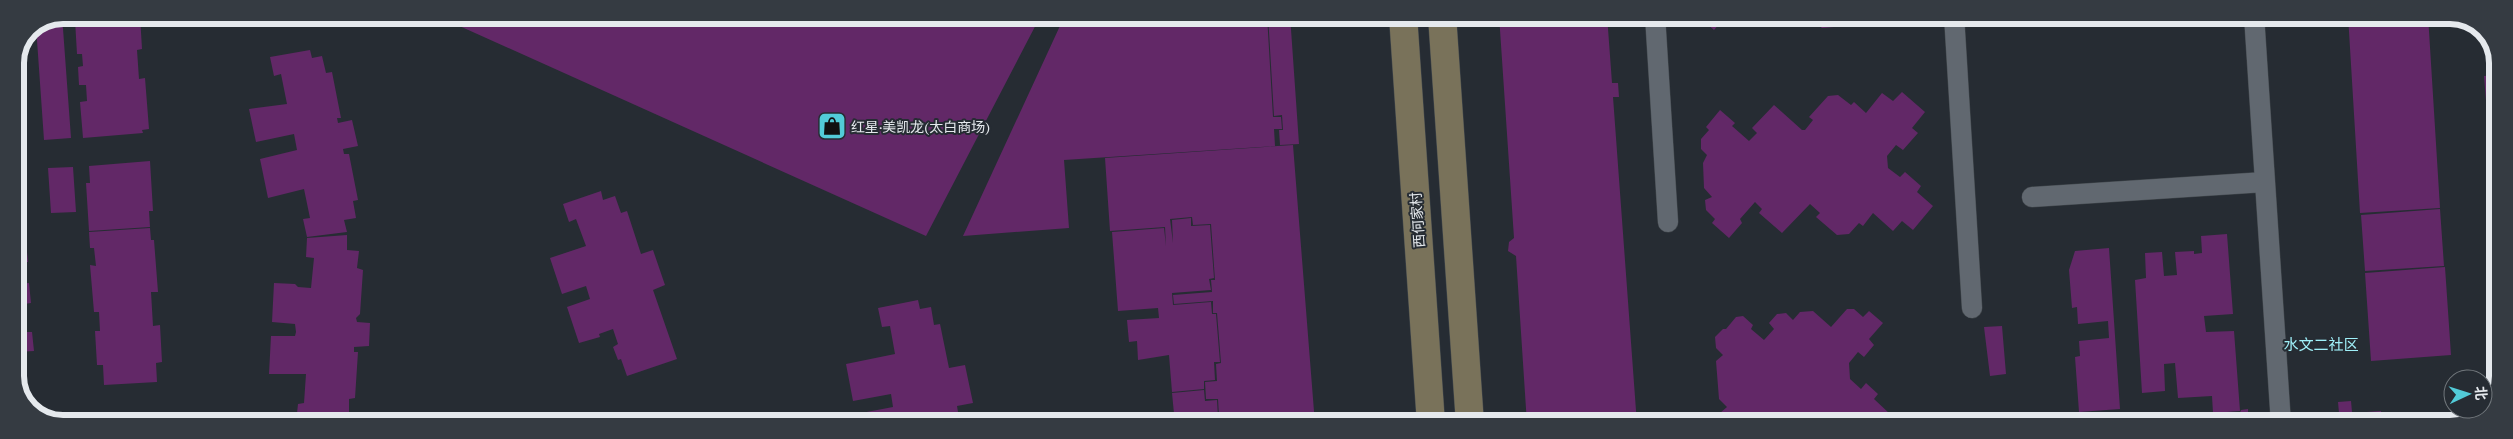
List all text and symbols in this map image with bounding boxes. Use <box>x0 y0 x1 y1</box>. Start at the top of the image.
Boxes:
shop icon: 红星·美凯龙(太白商场) <box>817 111 847 141</box>
place label: 红星·美凯龙(太白商场) <box>851 117 990 136</box>
street label: 西何家村 <box>1406 191 1428 249</box>
district label: 水文二社区 <box>2283 334 2359 354</box>
north arrow <box>2443 369 2493 419</box>
text: 北 <box>2472 385 2491 401</box>

